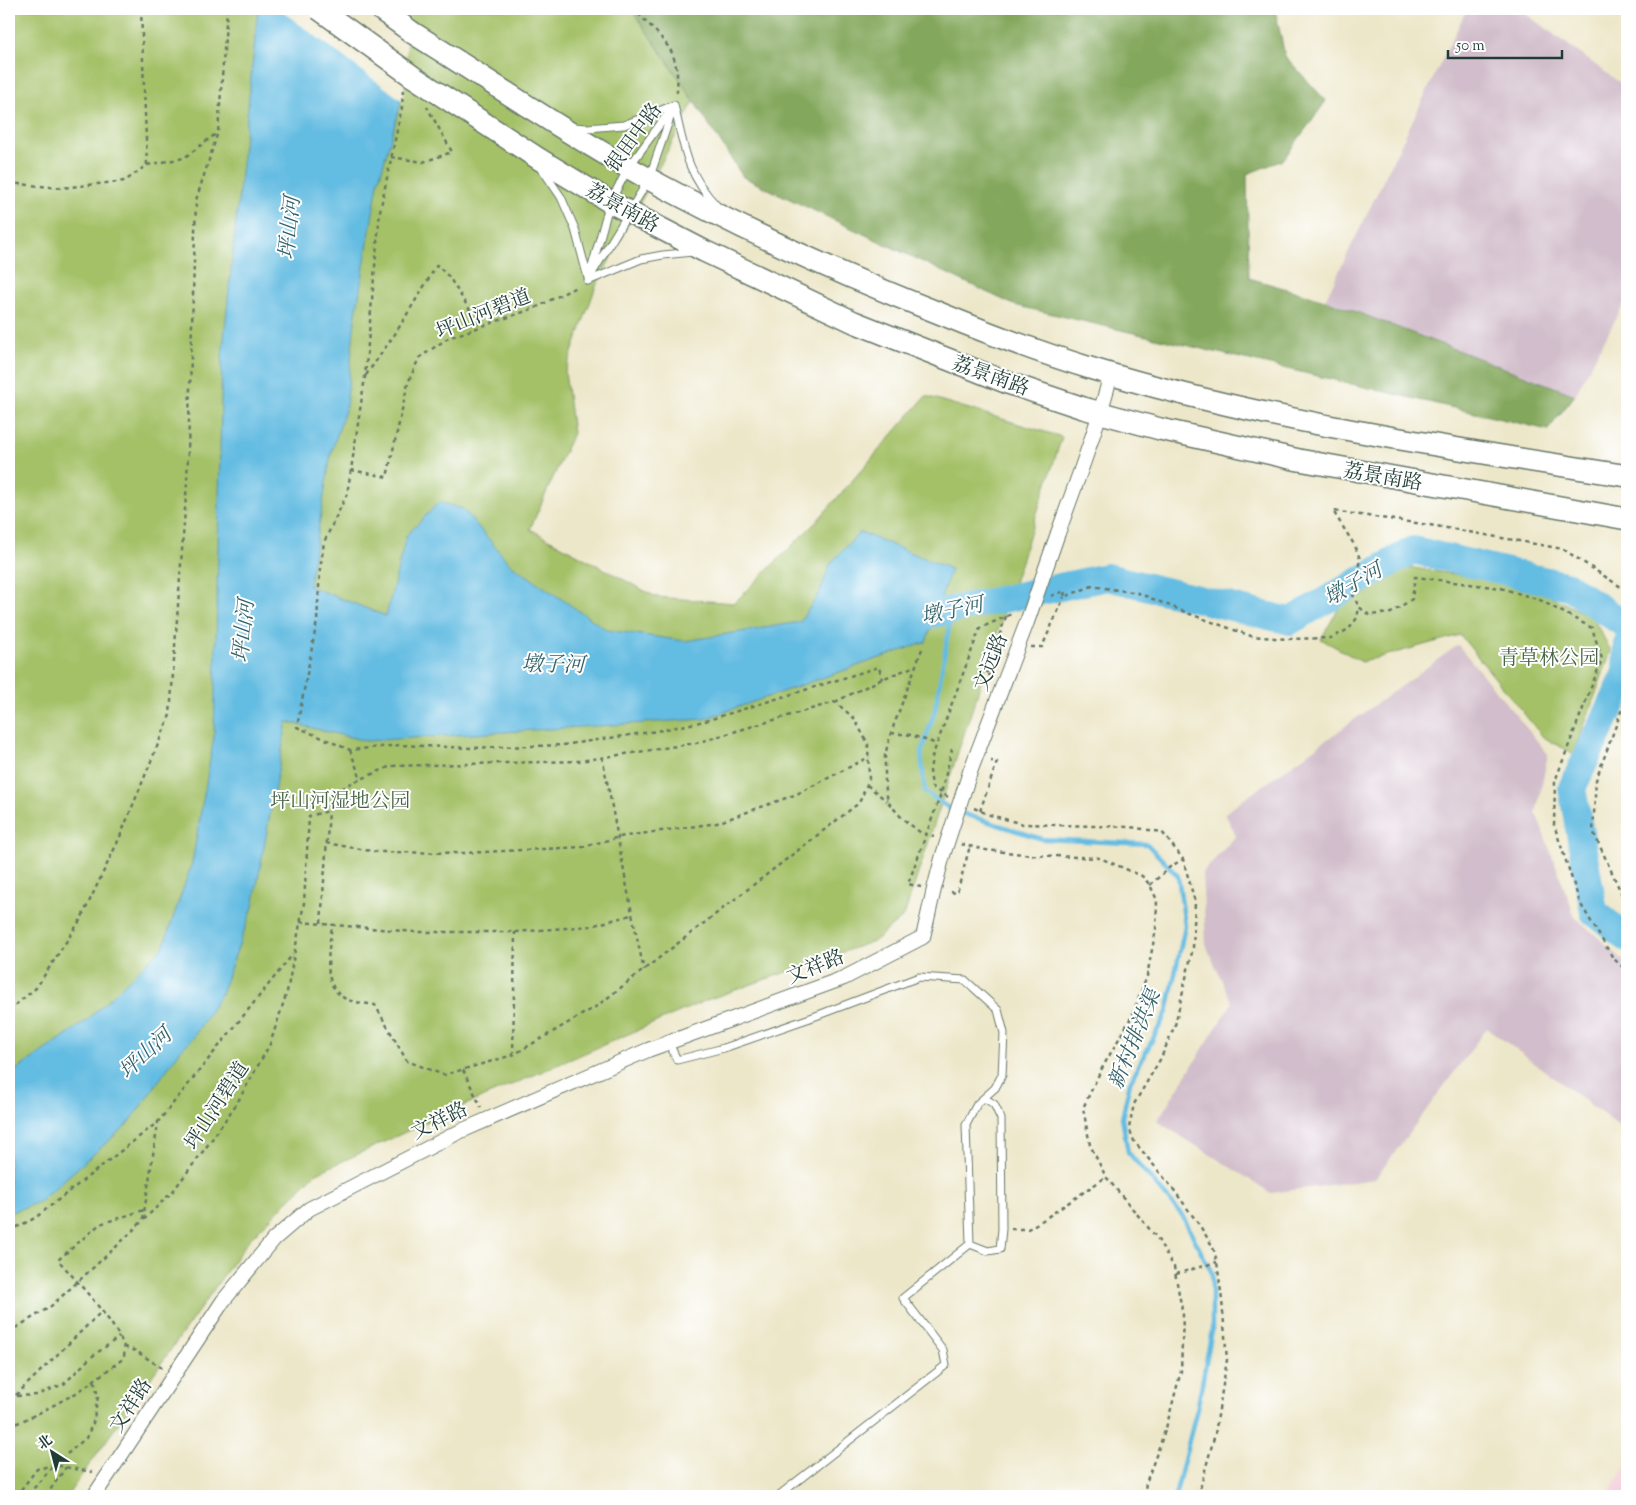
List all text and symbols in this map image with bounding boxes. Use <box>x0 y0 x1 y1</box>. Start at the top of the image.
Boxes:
scale bar <box>1448 28 1562 60</box>
text: 50 m <box>1455 36 1485 57</box>
street label: 银田中路 <box>600 98 670 179</box>
street label: 荔景南路 <box>580 177 664 241</box>
water label: 坪山河 <box>273 191 310 261</box>
street label: 坪山河碧道 <box>432 283 536 347</box>
street label: 荔景南路 <box>948 350 1033 405</box>
street label: 荔景南路 <box>1341 457 1424 500</box>
water label: 墩子河 <box>1319 555 1392 614</box>
water label: 墩子河 <box>918 590 990 633</box>
water label: 坪山河 <box>227 594 264 664</box>
street label: 文远路 <box>968 630 1017 696</box>
park label: 青草林公园 <box>1499 645 1599 674</box>
water label: 墩子河 <box>521 650 589 682</box>
park label: 坪山河湿地公园 <box>270 788 410 817</box>
street label: 文祥路 <box>783 944 849 993</box>
water label: 新村排洪渠 <box>1102 983 1171 1094</box>
water label: 坪山河 <box>113 1019 183 1087</box>
street label: 坪山河碧道 <box>179 1057 257 1156</box>
street label: 文祥路 <box>407 1096 473 1148</box>
street label: 文祥路 <box>104 1373 161 1439</box>
north arrow <box>28 1428 78 1478</box>
text: 北 <box>34 1431 57 1455</box>

